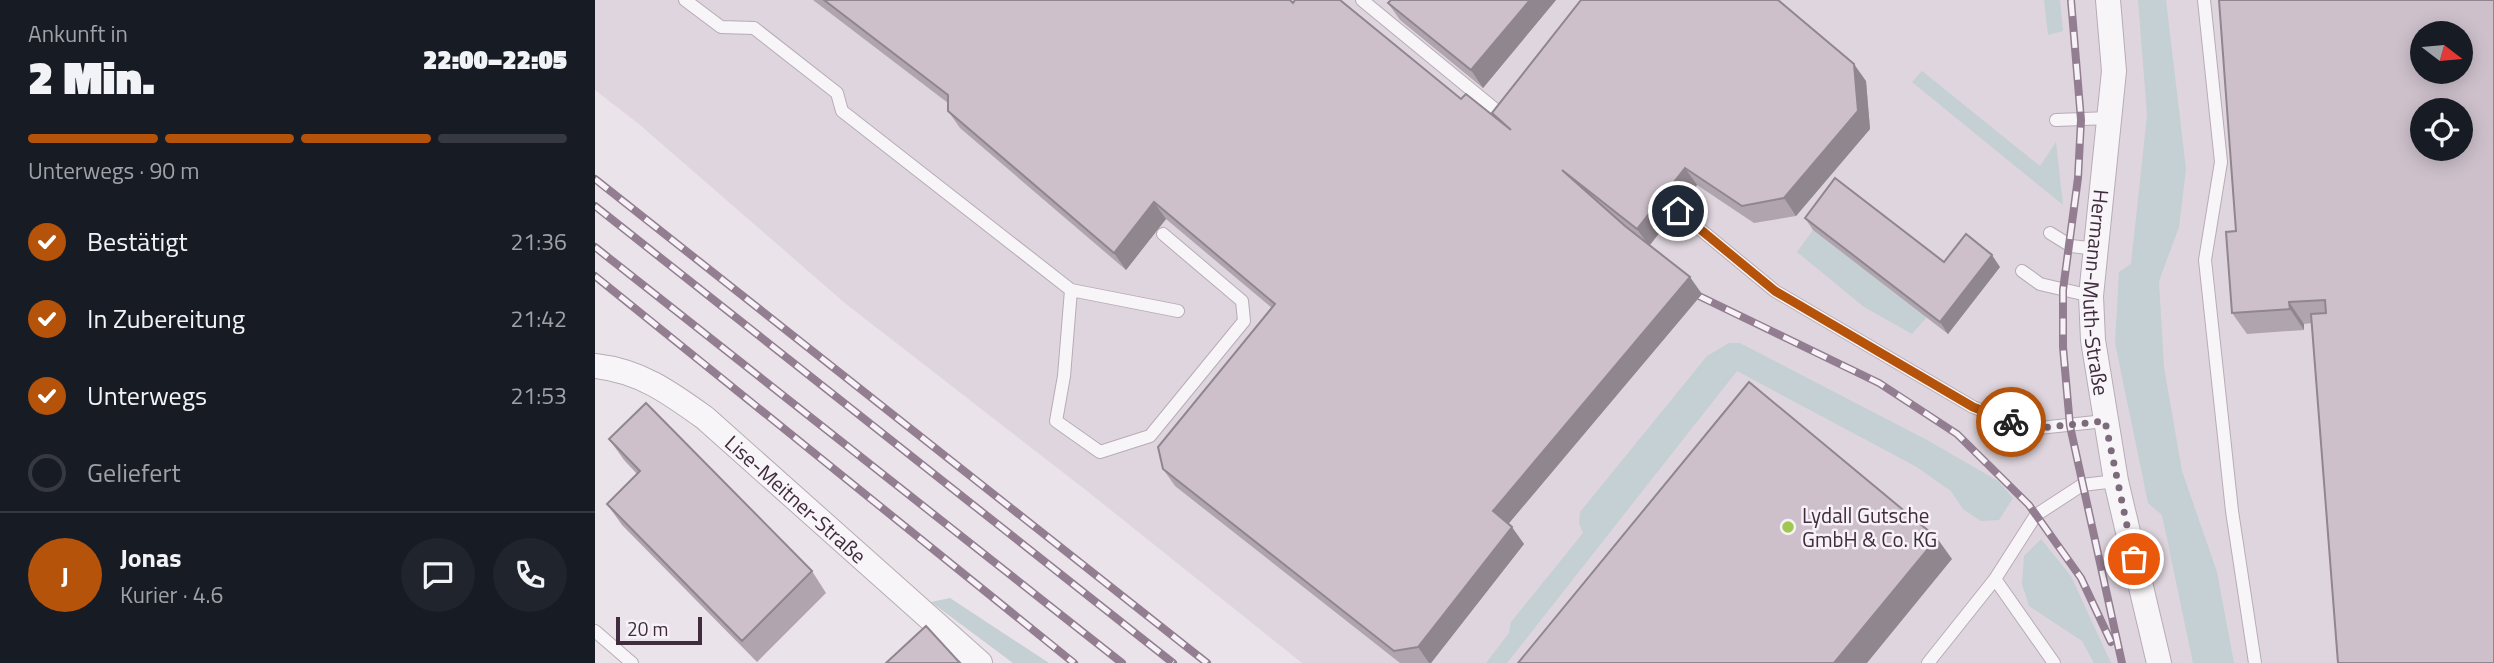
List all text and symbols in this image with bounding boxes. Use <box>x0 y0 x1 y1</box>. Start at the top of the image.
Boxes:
text: Ankunft in <box>28 16 128 51</box>
north arrow <box>2410 21 2473 84</box>
map controls <box>2410 21 2473 161</box>
text: 22:00–22:05 <box>423 40 567 79</box>
text: 2 Min. <box>28 42 155 112</box>
button: locate <box>2410 98 2473 161</box>
text: Unterwegs · 90 m <box>28 153 199 188</box>
pin <box>1648 181 1708 241</box>
street label: Hermann-Muth-Straße <box>2075 188 2118 398</box>
icon: home <box>1659 192 1697 230</box>
text: Bestätigt <box>87 222 188 261</box>
icon: check <box>28 223 66 261</box>
text: 21:36 <box>510 224 567 259</box>
text: In Zubereitung <box>87 299 245 338</box>
icon: check <box>28 300 66 338</box>
text: 21:42 <box>510 301 567 336</box>
text: Unterwegs <box>87 376 207 415</box>
icon: check <box>28 377 66 415</box>
text: 21:53 <box>510 378 567 413</box>
courier <box>1976 387 2046 457</box>
icon: bike <box>1992 403 2030 441</box>
street label: Lise-Meitner-Straße <box>718 427 874 571</box>
text: Geliefert <box>87 453 181 492</box>
place label: Lydall Gutsche GmbH & Co. KG <box>1802 499 1937 555</box>
marker: Lydall Gutsche GmbH & Co. KG <box>1780 519 1796 535</box>
pin <box>2104 529 2164 589</box>
text: Jonas <box>120 538 182 577</box>
button: chat <box>401 538 475 612</box>
button: phone <box>493 538 567 612</box>
icon: bag <box>2115 540 2153 578</box>
text: J <box>61 556 69 595</box>
text: Kurier · 4.6 <box>120 577 223 612</box>
scale bar <box>616 614 702 646</box>
text: 20 m <box>627 614 668 643</box>

